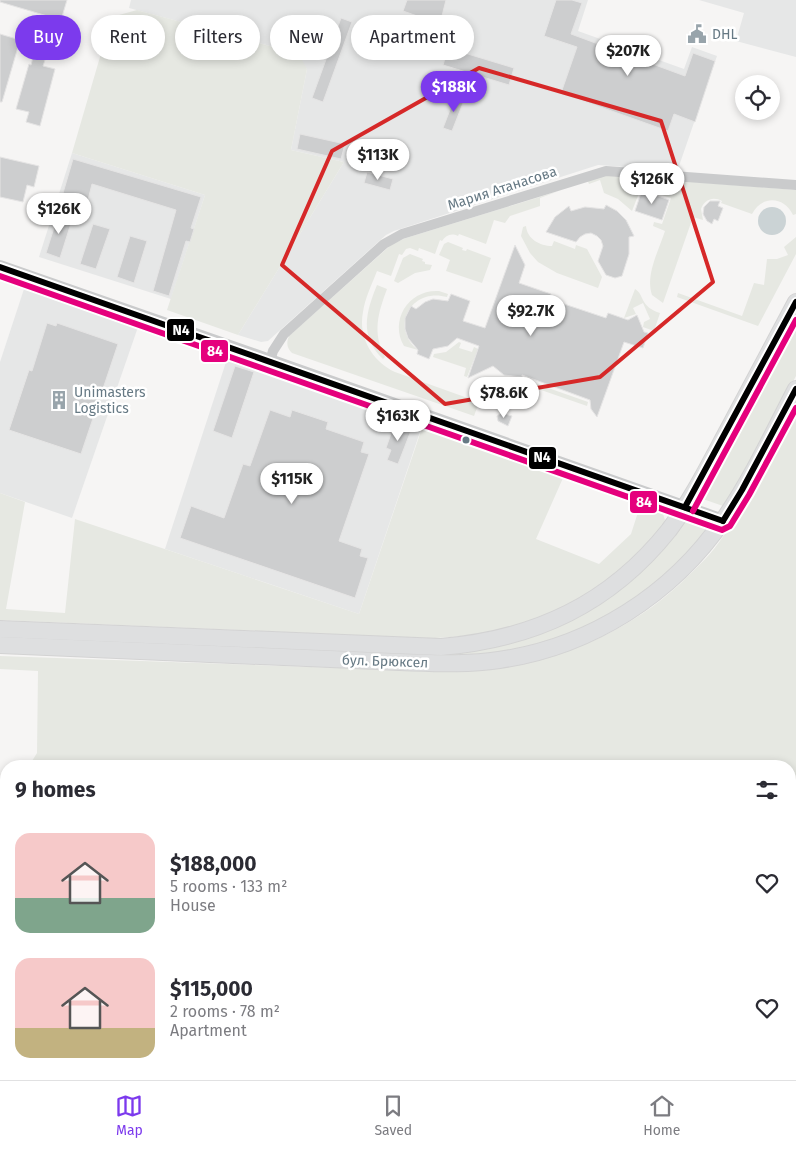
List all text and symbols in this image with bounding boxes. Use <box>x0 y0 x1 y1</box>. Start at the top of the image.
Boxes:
chip: Buy <box>15 15 81 60</box>
chip: Rent <box>91 15 165 60</box>
chip: Filters <box>175 15 260 60</box>
chip: New <box>270 15 341 60</box>
chip: Apartment <box>351 15 474 60</box>
public building icon: DHL <box>686 23 708 45</box>
place label: DHL <box>712 26 738 43</box>
pin: $207K <box>593 34 663 77</box>
text: $207K <box>606 41 650 60</box>
pin: $188K <box>419 70 489 113</box>
map controls <box>735 75 780 120</box>
button: locate <box>735 75 780 120</box>
text: $188K <box>432 77 476 96</box>
pin: $113K <box>343 138 413 181</box>
text: $113K <box>357 145 399 164</box>
pin: $126K <box>617 162 687 205</box>
street label: Мария Атанасова <box>445 163 559 214</box>
text: $126K <box>630 169 674 188</box>
pin: $126K <box>24 192 94 235</box>
text: $126K <box>37 199 81 218</box>
pin: $92.7K <box>490 294 572 337</box>
text: $92.7K <box>508 301 554 320</box>
line badge: N4 <box>166 318 195 342</box>
text: N4 <box>172 322 190 339</box>
line badge: 84 <box>200 339 229 363</box>
text: 84 <box>207 343 223 360</box>
pin: $78.6K <box>463 376 545 419</box>
text: $78.6K <box>480 383 528 402</box>
place label: Unimasters Logistics <box>74 384 146 417</box>
building icon: Unimasters Logistics <box>48 389 70 411</box>
pin: $163K <box>363 400 433 442</box>
text: $163K <box>377 406 419 425</box>
unlabelled marker <box>461 435 471 445</box>
line badge: N4 <box>528 446 557 470</box>
text: N4 <box>533 449 551 466</box>
pin: $115K <box>257 462 327 505</box>
text: $115K <box>271 469 313 488</box>
line badge: 84 <box>629 490 658 514</box>
text: 84 <box>636 494 652 511</box>
street label: бул. Брюксел <box>341 651 428 672</box>
icon: filters <box>753 776 781 804</box>
text: 9 homes <box>15 777 96 803</box>
text: $188,000 <box>170 851 257 877</box>
icon: home <box>55 853 115 913</box>
icon: heart <box>753 869 781 897</box>
text: 5 rooms · 133 m² <box>170 877 287 896</box>
text: House <box>170 896 216 915</box>
text: $115,000 <box>170 976 253 1002</box>
icon: home <box>55 978 115 1038</box>
icon: heart <box>753 994 781 1022</box>
text: 2 rooms · 78 m² <box>170 1002 280 1021</box>
text: Apartment <box>170 1021 247 1040</box>
tab: Map <box>115 1092 143 1139</box>
tab: Saved <box>374 1092 412 1139</box>
tab: Home <box>643 1092 681 1139</box>

